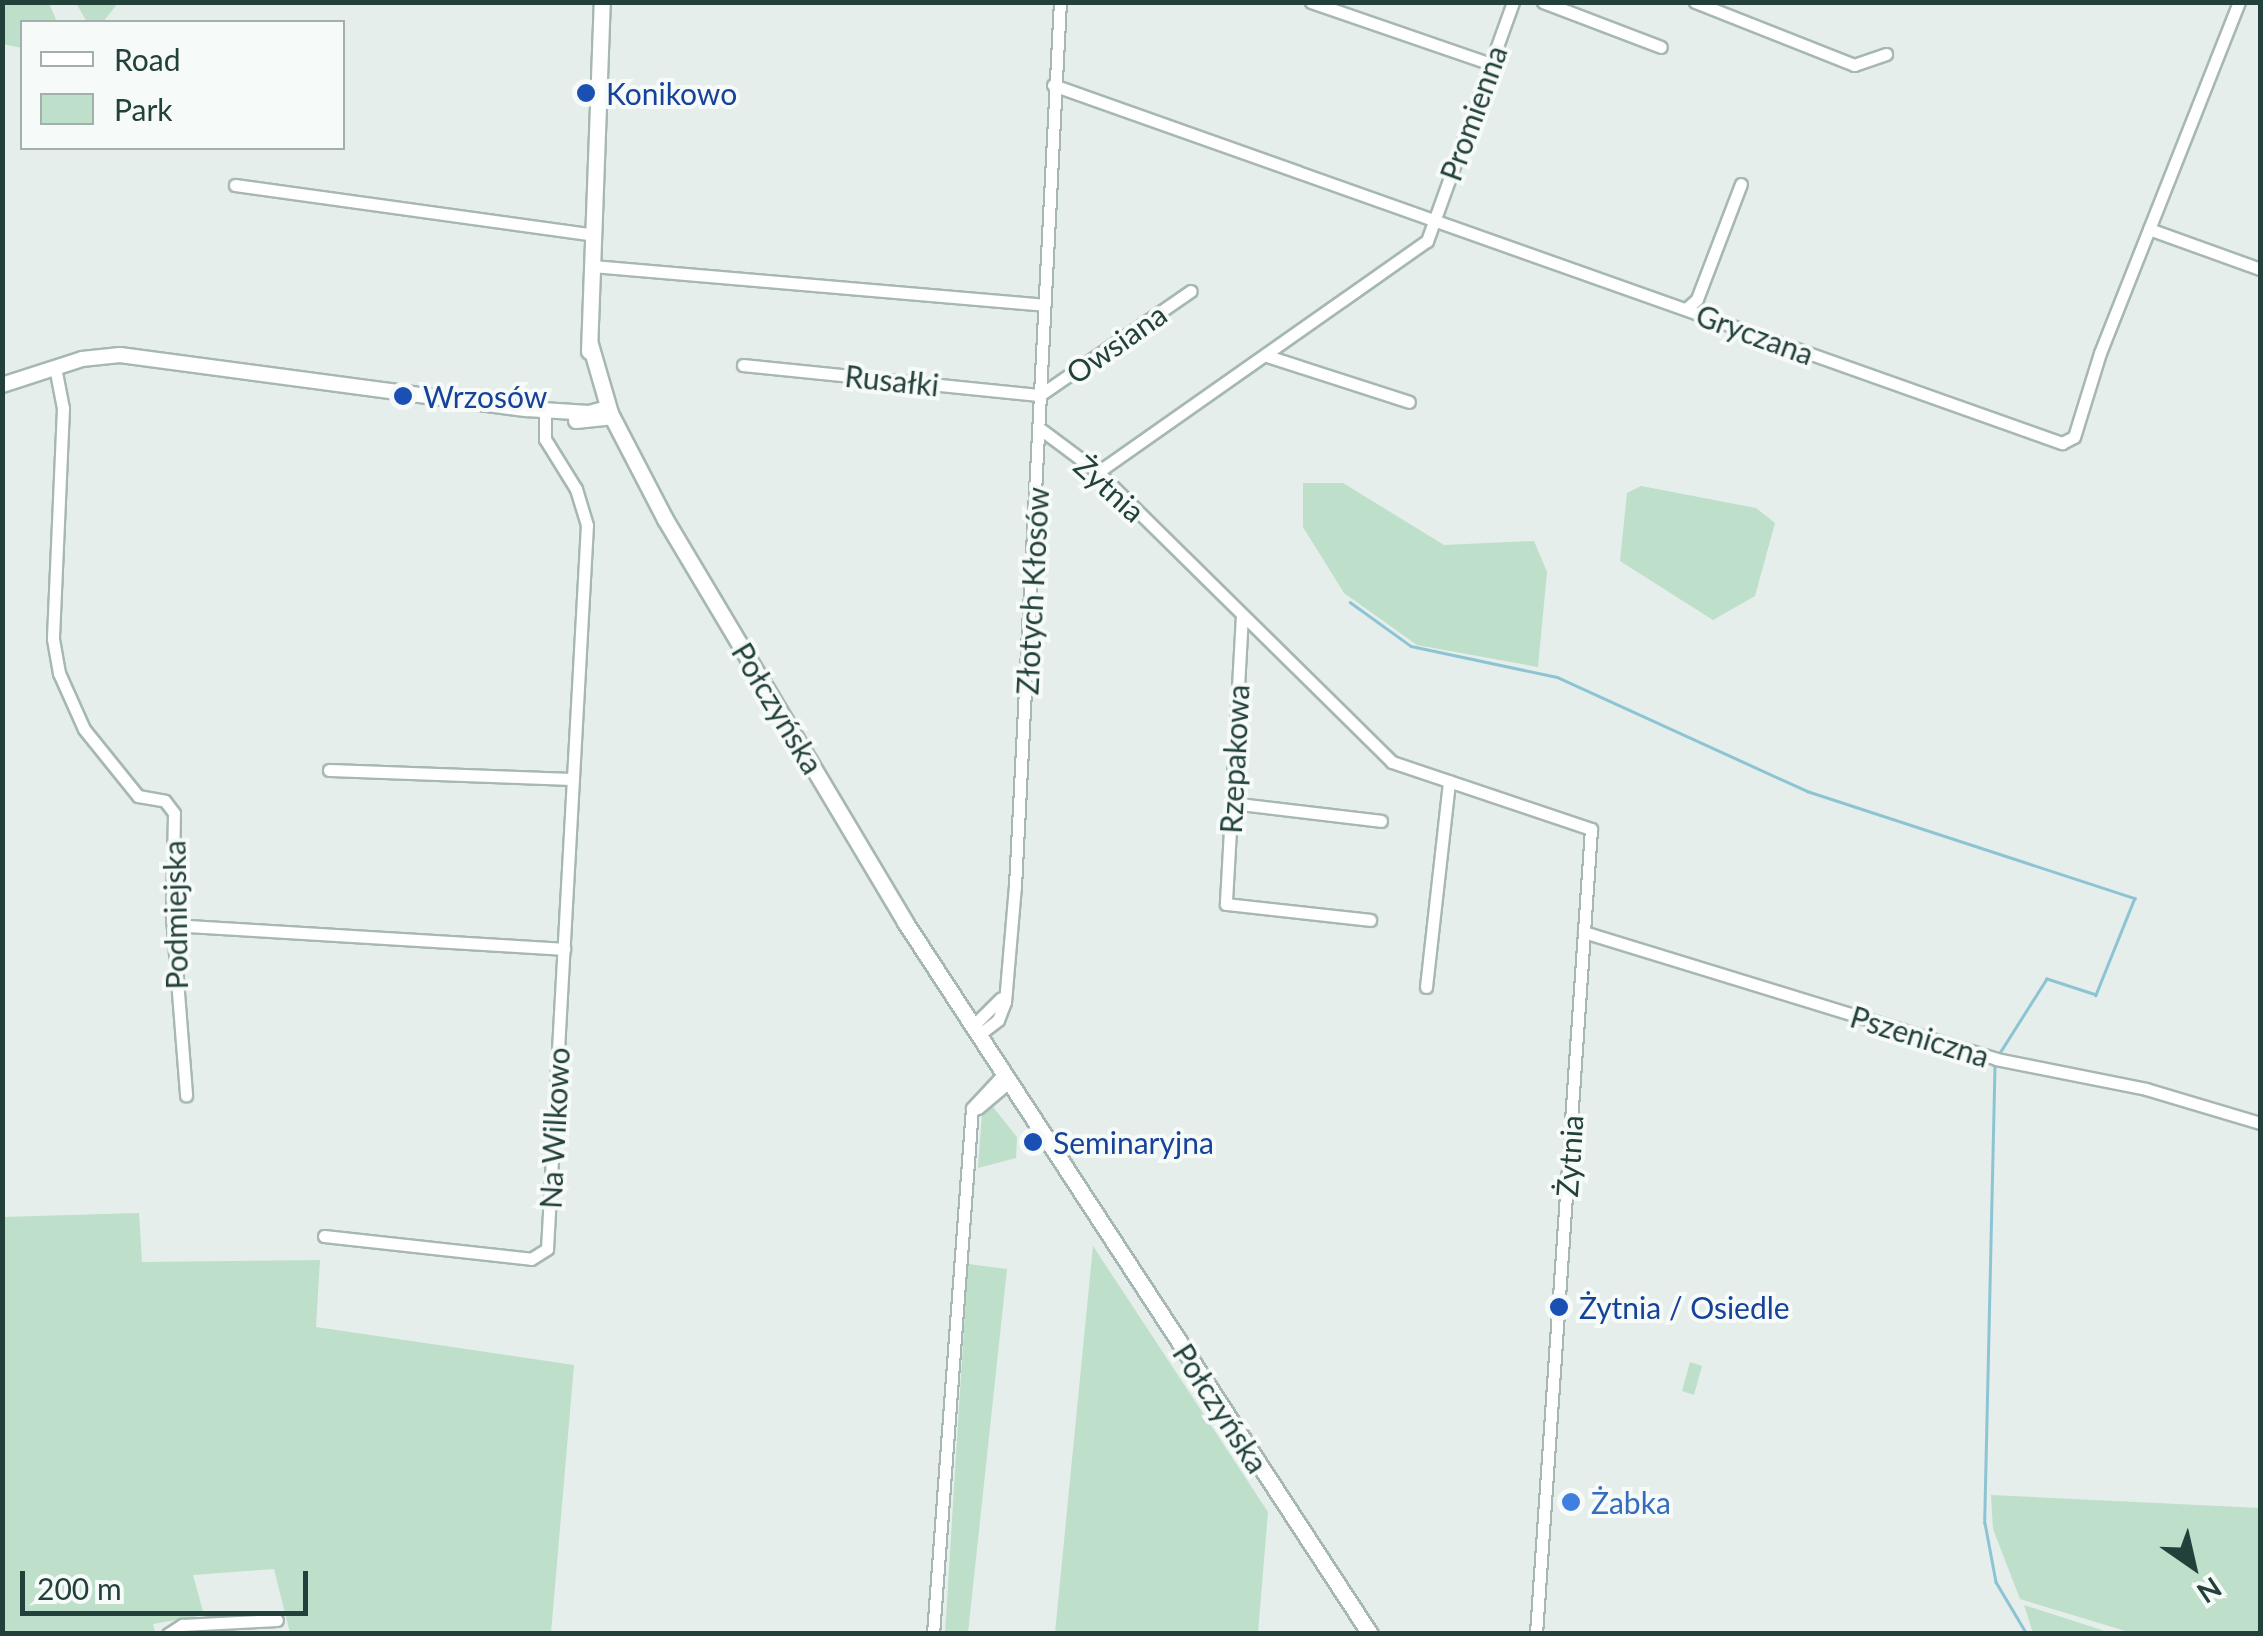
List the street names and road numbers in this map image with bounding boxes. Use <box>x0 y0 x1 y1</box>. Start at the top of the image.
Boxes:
street label: Promienna <box>1432 41 1514 185</box>
street label: Owsiana <box>1059 296 1173 390</box>
street label: Gryczana <box>1691 296 1819 372</box>
street label: Rusałki <box>843 357 941 403</box>
street label: Żytnia <box>1067 447 1153 529</box>
street label: Złotych Kłosów <box>1009 486 1055 696</box>
street label: Połczyńska <box>725 636 831 780</box>
street label: Rzepakowa <box>1212 684 1256 834</box>
street label: Podmiejska <box>156 840 194 990</box>
street label: Pszeniczna <box>1846 998 1994 1074</box>
street label: Na Wilkowo <box>532 1046 576 1210</box>
street label: Żytnia <box>1548 1114 1590 1198</box>
street label: Połczyńska <box>1166 1337 1276 1479</box>

